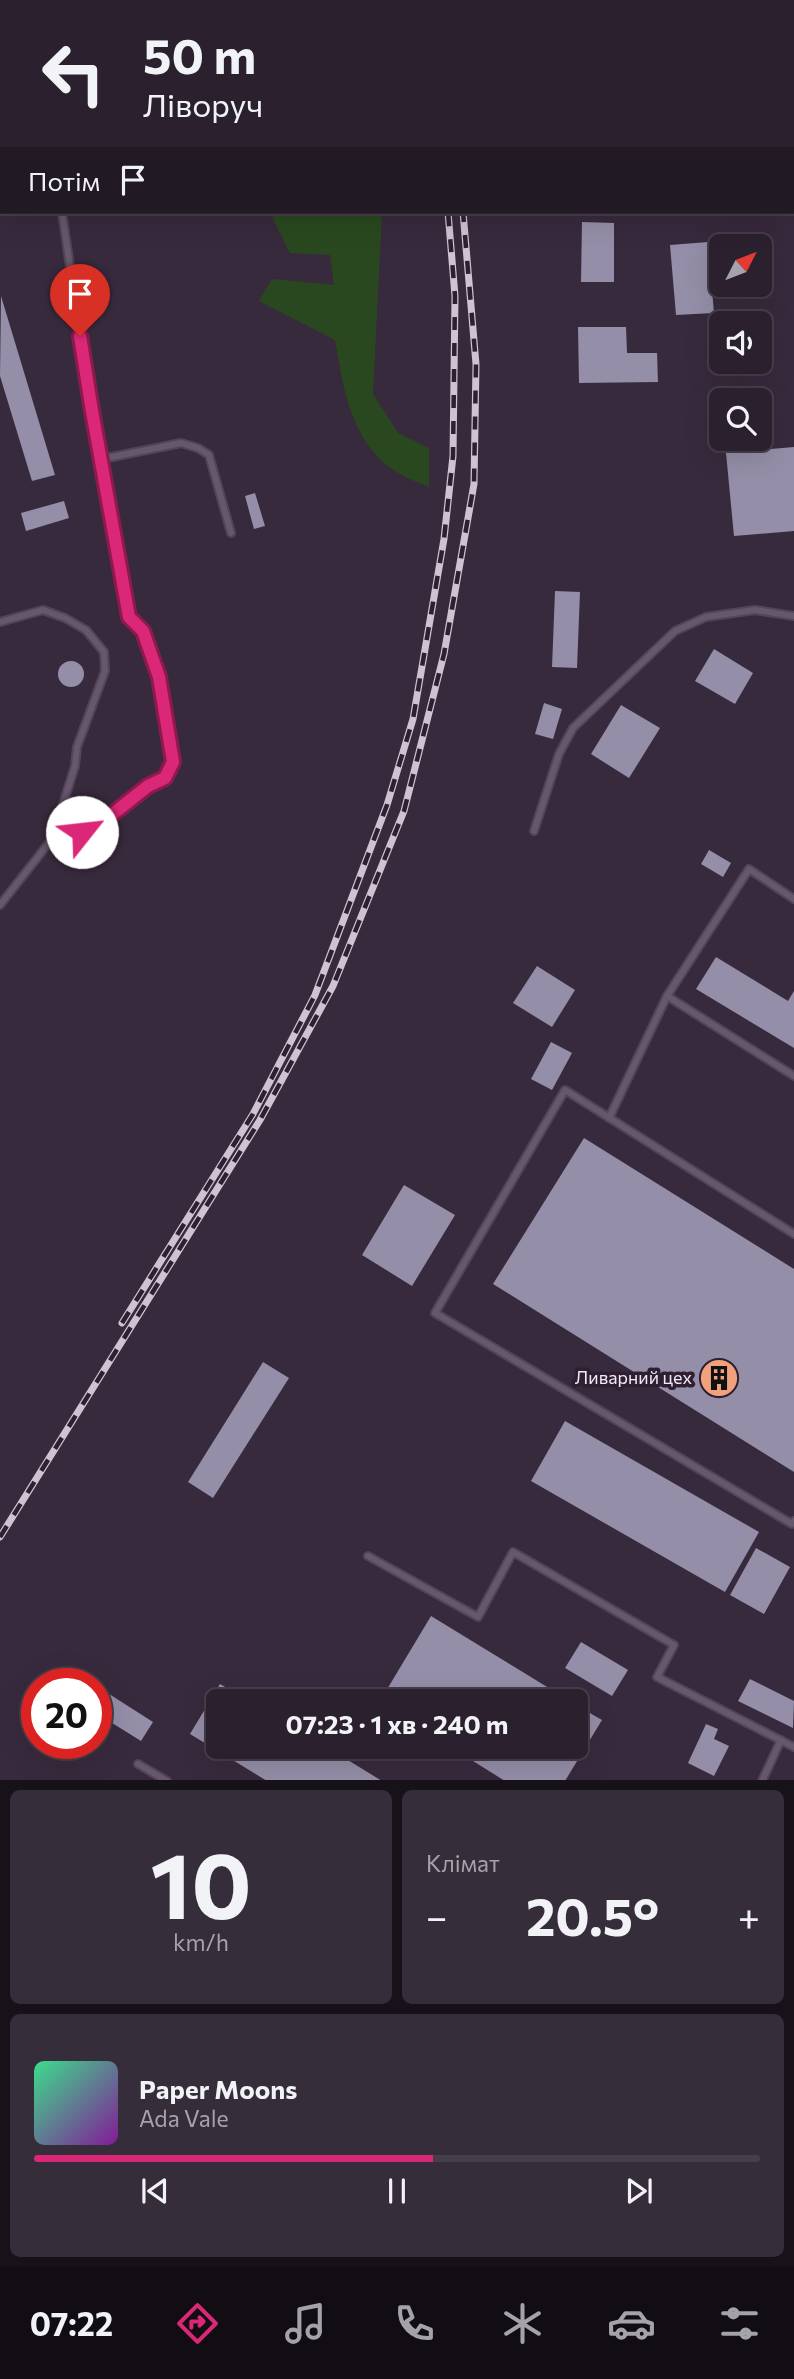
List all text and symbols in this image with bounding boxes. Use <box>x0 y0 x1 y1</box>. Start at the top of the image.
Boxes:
text: 50 m <box>143 24 256 84</box>
icon: left <box>28 28 119 119</box>
text: Ліворуч <box>143 84 263 124</box>
icon: arrive <box>114 161 152 199</box>
text: Потім <box>28 165 100 196</box>
north arrow <box>709 234 772 298</box>
map controls <box>709 234 772 451</box>
pin <box>50 264 110 336</box>
icon: arrive <box>61 275 99 313</box>
button: sound <box>709 311 772 374</box>
button: search <box>709 388 772 451</box>
position arrow <box>45 795 119 869</box>
building icon: Ливарний цех <box>698 1357 740 1399</box>
place label: Ливарний цех <box>575 1366 692 1388</box>
speed limit sign: 20 <box>21 1668 112 1759</box>
text: 07:23 · 1 хв · 240 m <box>286 1708 508 1739</box>
text: 10 <box>150 1826 252 1938</box>
text: Клімат <box>426 1849 500 1877</box>
text: 20.5° <box>526 1883 659 1947</box>
text: − <box>426 1892 448 1939</box>
text: + <box>738 1892 760 1939</box>
text: km/h <box>173 1928 229 1956</box>
text: Paper Moons <box>139 2073 297 2104</box>
text: Ada Vale <box>139 2104 229 2132</box>
icon: previous <box>136 2172 174 2210</box>
icon: pause <box>378 2172 416 2210</box>
icon: next <box>620 2172 658 2210</box>
icon: directions <box>173 2299 222 2348</box>
icon: music <box>281 2299 330 2348</box>
icon: phone <box>390 2299 439 2348</box>
icon: climate <box>498 2299 547 2348</box>
icon: car <box>607 2299 656 2348</box>
icon: filters <box>715 2299 764 2348</box>
text: 07:22 <box>30 2303 113 2343</box>

